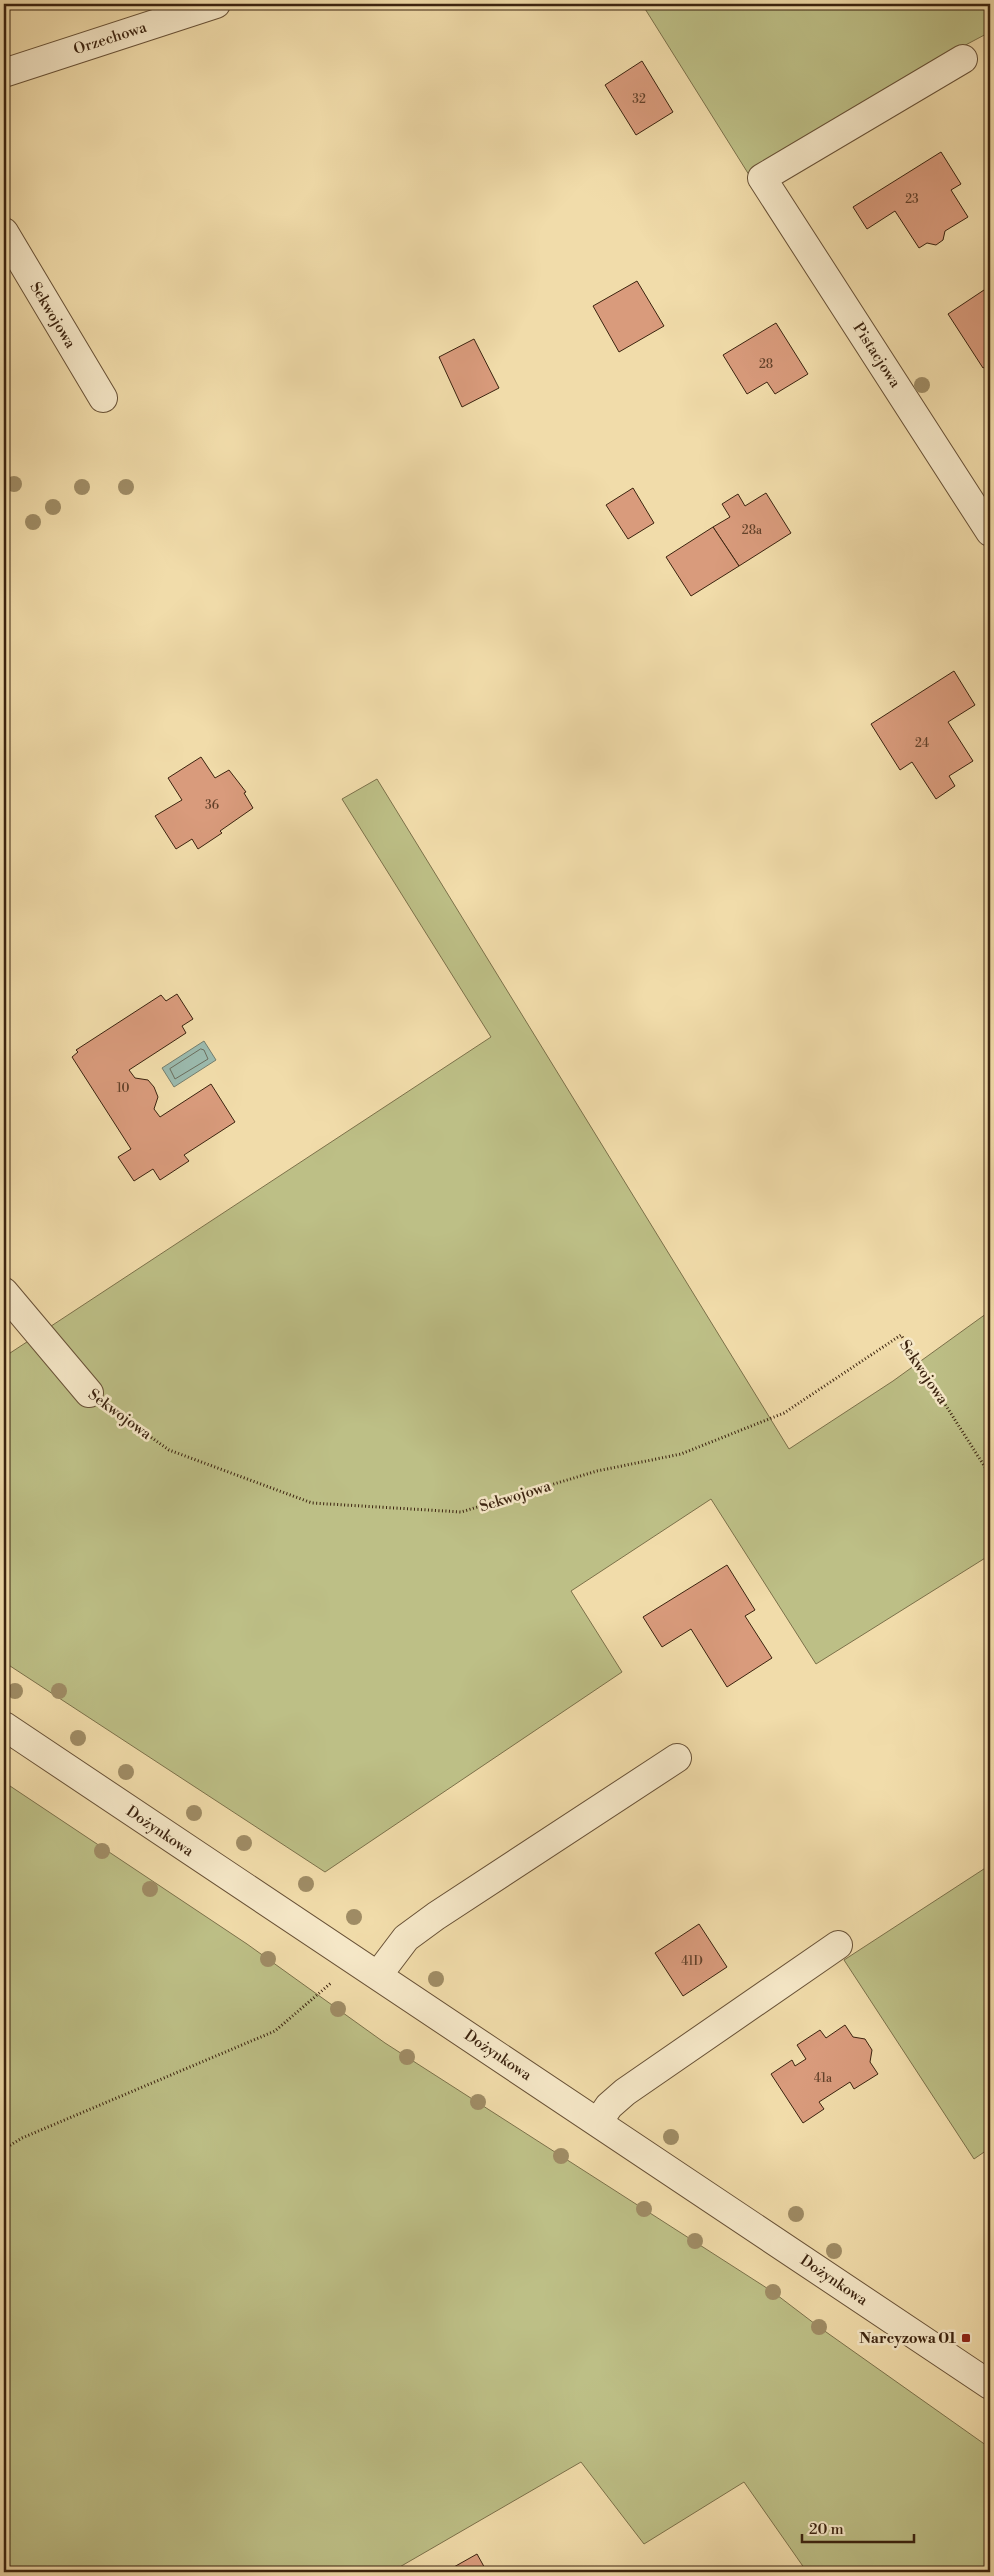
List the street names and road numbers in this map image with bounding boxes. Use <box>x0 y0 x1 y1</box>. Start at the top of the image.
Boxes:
street label: Orzechowa <box>71 18 149 59</box>
street label: Sekwojowa <box>25 279 80 352</box>
street label: Pistacjowa <box>849 319 905 392</box>
street label: Sekwojowa <box>895 1336 952 1409</box>
street label: Sekwojowa <box>84 1385 155 1444</box>
street label: Sekwojowa <box>477 1476 554 1516</box>
street label: Dożynkowa <box>122 1802 197 1861</box>
street label: Dożynkowa <box>460 2026 535 2085</box>
street label: Dożynkowa <box>796 2251 871 2310</box>

